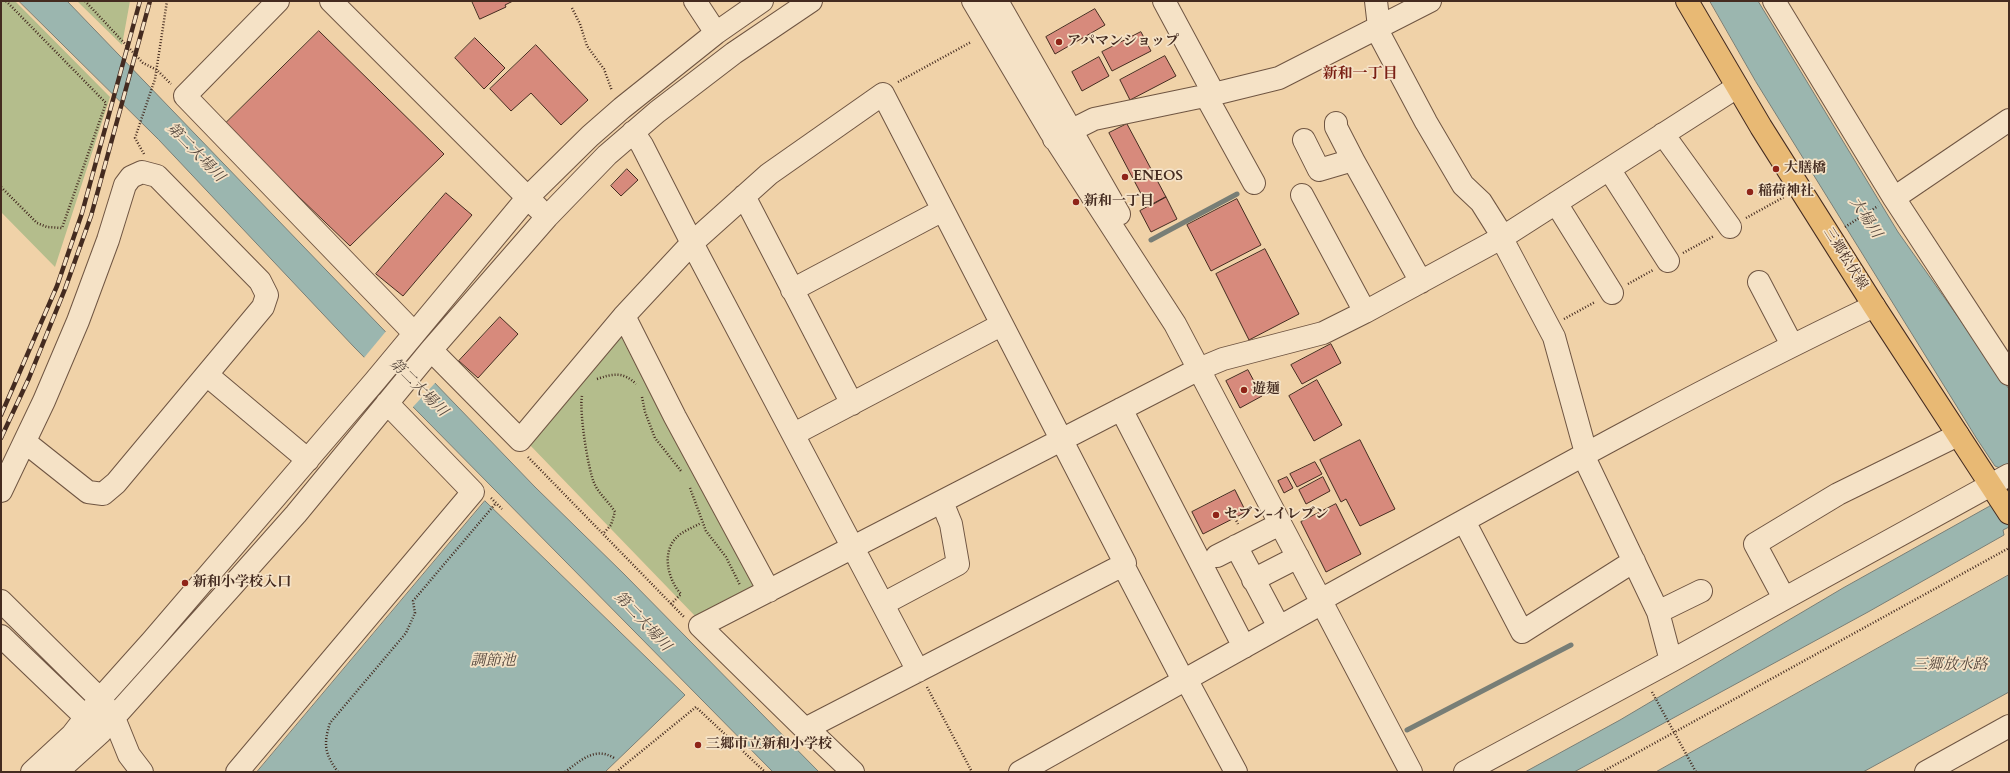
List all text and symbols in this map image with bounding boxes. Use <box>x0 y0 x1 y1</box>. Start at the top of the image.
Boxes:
place label: アパマンショップ <box>1067 34 1179 50</box>
marker: アパマンショップ <box>1054 37 1064 47</box>
district label: 新和一丁目 <box>1323 66 1397 84</box>
water label: 第二大場川 <box>162 120 228 186</box>
place label: 大膳橋 <box>1784 161 1826 177</box>
marker: 大膳橋 <box>1771 164 1781 174</box>
place label: ENEOS <box>1133 169 1183 185</box>
marker: ENEOS <box>1120 172 1130 182</box>
place label: 稲荷神社 <box>1758 184 1814 200</box>
marker: 稲荷神社 <box>1745 187 1755 197</box>
place label: 新和一丁目 <box>1084 194 1154 210</box>
water label: 大場川 <box>1845 194 1885 242</box>
marker: 新和一丁目 <box>1071 197 1081 207</box>
street label: 三郷松伏線 <box>1819 225 1871 293</box>
water label: 第二大場川 <box>385 355 451 421</box>
place label: 遊麺 <box>1252 382 1280 398</box>
marker: 遊麺 <box>1239 385 1249 395</box>
place label: セブン-イレブン <box>1224 507 1329 523</box>
marker: セブン-イレブン <box>1211 510 1221 520</box>
place label: 新和小学校入口 <box>193 575 291 591</box>
marker: 新和小学校入口 <box>180 578 190 588</box>
water label: 第二大場川 <box>610 588 674 656</box>
water label: 調節池 <box>471 653 515 671</box>
water label: 三郷放水路 <box>1913 657 1987 675</box>
place label: 三郷市立新和小学校 <box>706 737 832 753</box>
marker: 三郷市立新和小学校 <box>693 740 703 750</box>

